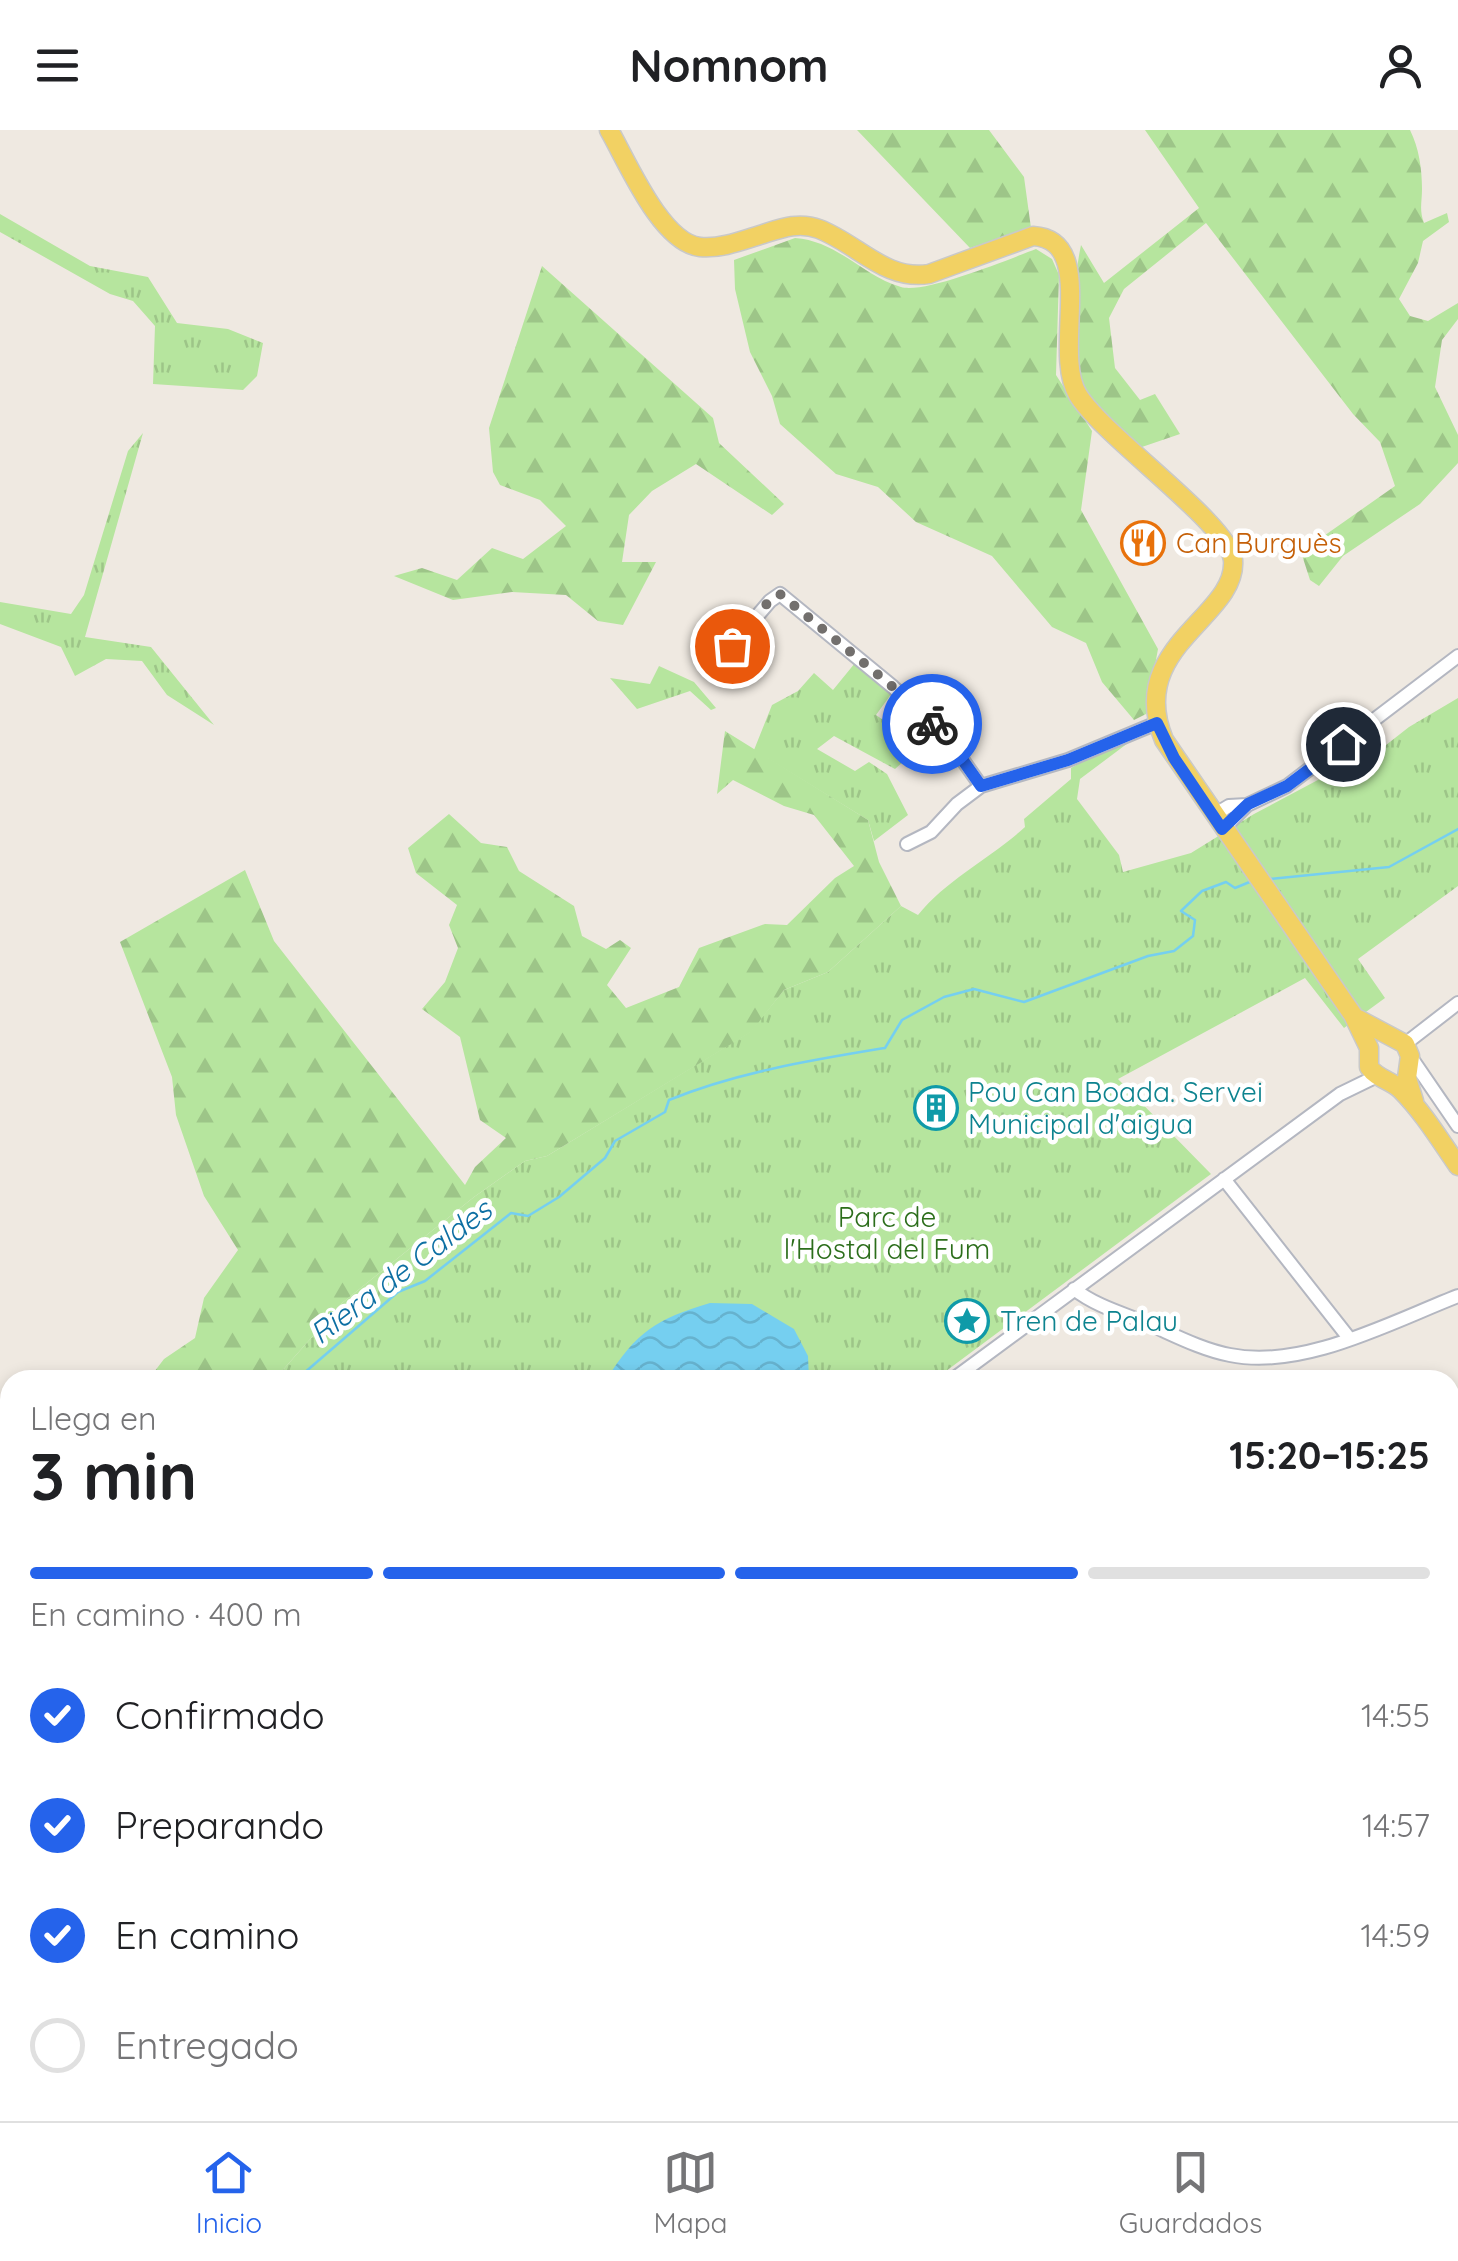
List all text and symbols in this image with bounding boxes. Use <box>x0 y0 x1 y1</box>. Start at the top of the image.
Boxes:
text: Nomnom <box>629 37 829 93</box>
icon: menu <box>30 38 85 93</box>
icon: person <box>1373 38 1428 93</box>
restaurant icon: Can Burguès <box>1120 520 1166 566</box>
place label: Can Burguès <box>1176 525 1342 560</box>
pin <box>690 604 775 689</box>
icon: bag <box>705 619 760 674</box>
courier <box>882 674 982 774</box>
icon: bike <box>905 697 960 752</box>
pin <box>1301 702 1386 787</box>
icon: home <box>1316 717 1371 772</box>
place label: Pou Can Boada. Servei Municipal d'aigua <box>968 1074 1263 1141</box>
building icon: Pou Can Boada. Servei Municipal d'aigua <box>913 1085 959 1131</box>
water label: Riera de Caldes <box>302 1189 500 1352</box>
park label: Parc de l'Hostal del Fum <box>784 1199 990 1266</box>
place icon: Tren de Palau <box>944 1298 990 1344</box>
place label: Tren de Palau <box>1000 1303 1178 1338</box>
text: Llega en <box>30 1398 157 1438</box>
text: 15:20–15:25 <box>1229 1431 1430 1479</box>
text: 3 min <box>30 1435 197 1516</box>
text: En camino · 400 m <box>30 1594 302 1634</box>
icon: check <box>30 1688 85 1743</box>
text: Confirmado <box>115 1691 325 1739</box>
text: 14:55 <box>1361 1695 1430 1735</box>
icon: check <box>30 1798 85 1853</box>
text: Preparando <box>115 1801 324 1849</box>
text: 14:57 <box>1362 1805 1430 1845</box>
icon: check <box>30 1908 85 1963</box>
text: En camino <box>115 1911 299 1959</box>
text: 14:59 <box>1360 1915 1430 1955</box>
text: Entregado <box>115 2021 299 2069</box>
tab: Inicio <box>196 2145 262 2240</box>
tab: Mapa <box>654 2145 728 2240</box>
tab: Guardados <box>1119 2145 1262 2240</box>

